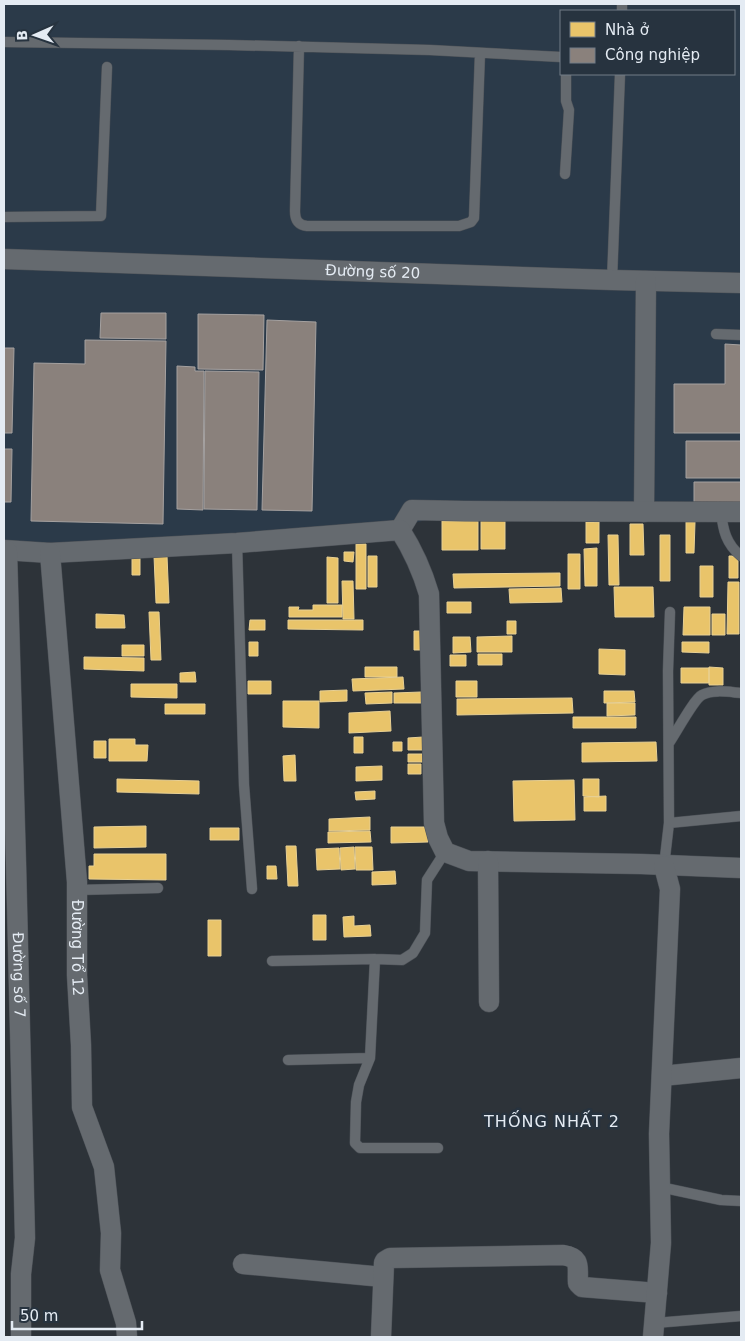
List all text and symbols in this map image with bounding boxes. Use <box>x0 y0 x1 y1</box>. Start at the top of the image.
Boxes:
north arrow <box>10 10 60 60</box>
legend <box>560 10 735 75</box>
text: Nhà ở <box>605 21 650 39</box>
text: B <box>14 30 30 41</box>
text: Công nghiệp <box>605 46 700 64</box>
street label: Đường số 20 <box>325 261 421 282</box>
street label: Đường Tổ 12 <box>68 900 87 997</box>
street label: Đường số 7 <box>9 932 29 1018</box>
district label: THỐNG NHẤT 2 <box>483 1110 620 1131</box>
scale bar <box>12 1298 142 1330</box>
text: 50 m <box>20 1307 58 1325</box>

